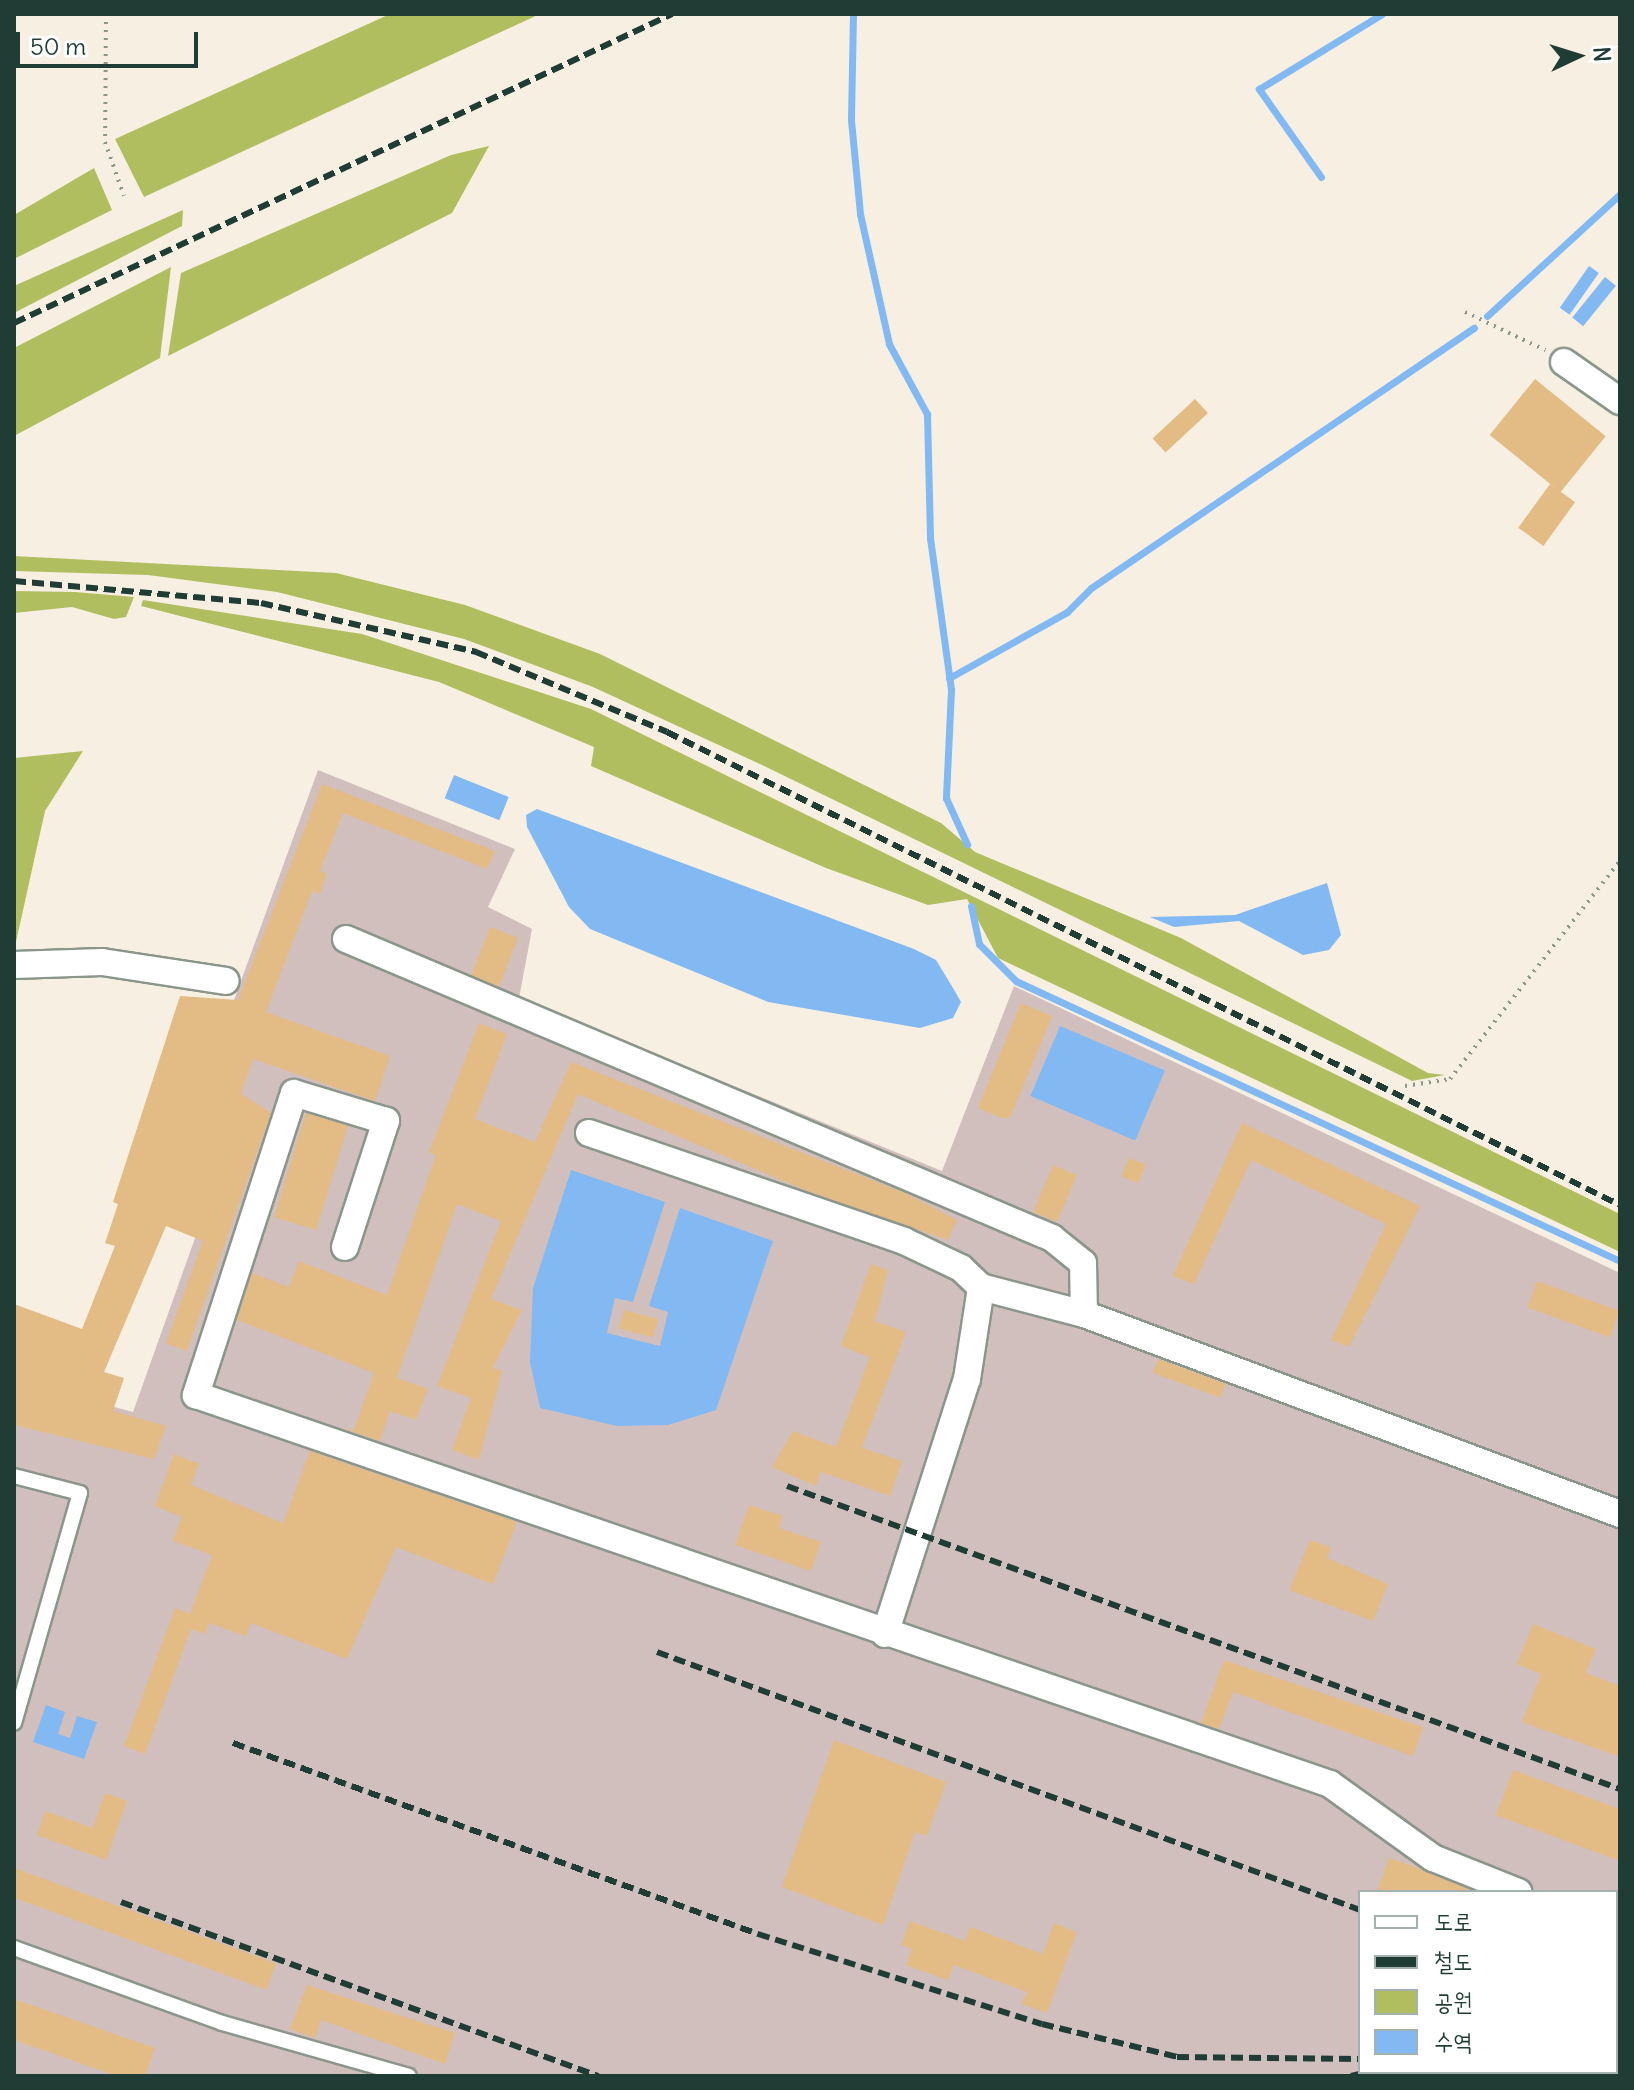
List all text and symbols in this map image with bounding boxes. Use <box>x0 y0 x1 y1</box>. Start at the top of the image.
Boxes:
scale bar <box>20 16 202 66</box>
north arrow <box>1538 16 1618 96</box>
text: 50 m <box>30 31 86 61</box>
text: N <box>1587 46 1616 63</box>
legend <box>1358 1890 1618 2074</box>
text: 도로 <box>1434 1906 1473 1936</box>
text: 철도 <box>1434 1946 1473 1976</box>
text: 공원 <box>1434 1986 1473 2016</box>
text: 수역 <box>1434 2026 1473 2056</box>

